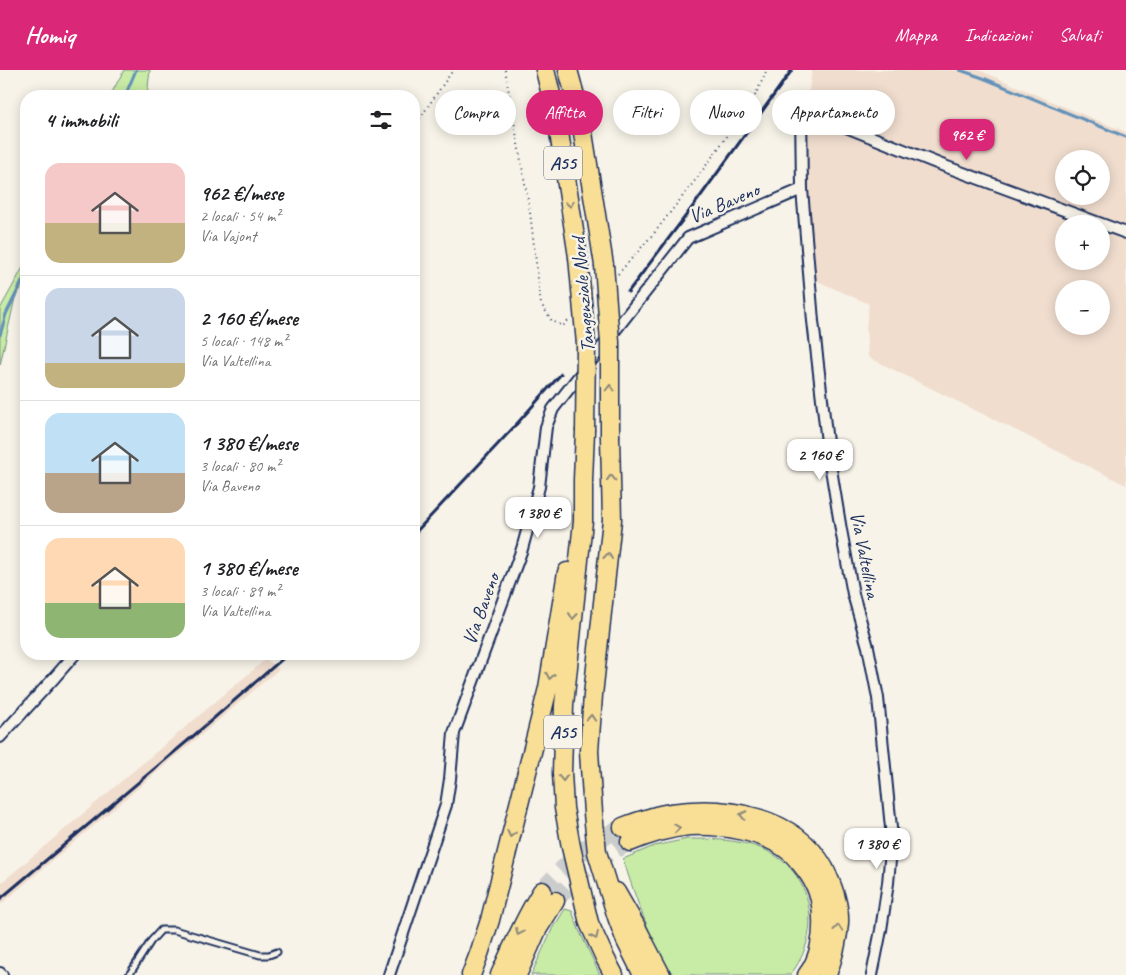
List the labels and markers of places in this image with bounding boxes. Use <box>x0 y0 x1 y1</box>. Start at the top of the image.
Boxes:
pin: 962 € <box>932 118 1002 161</box>
pin: 2 160 € <box>774 438 866 481</box>
pin: 1 380 € <box>492 496 584 539</box>
pin: 1 380 € <box>831 828 923 870</box>

